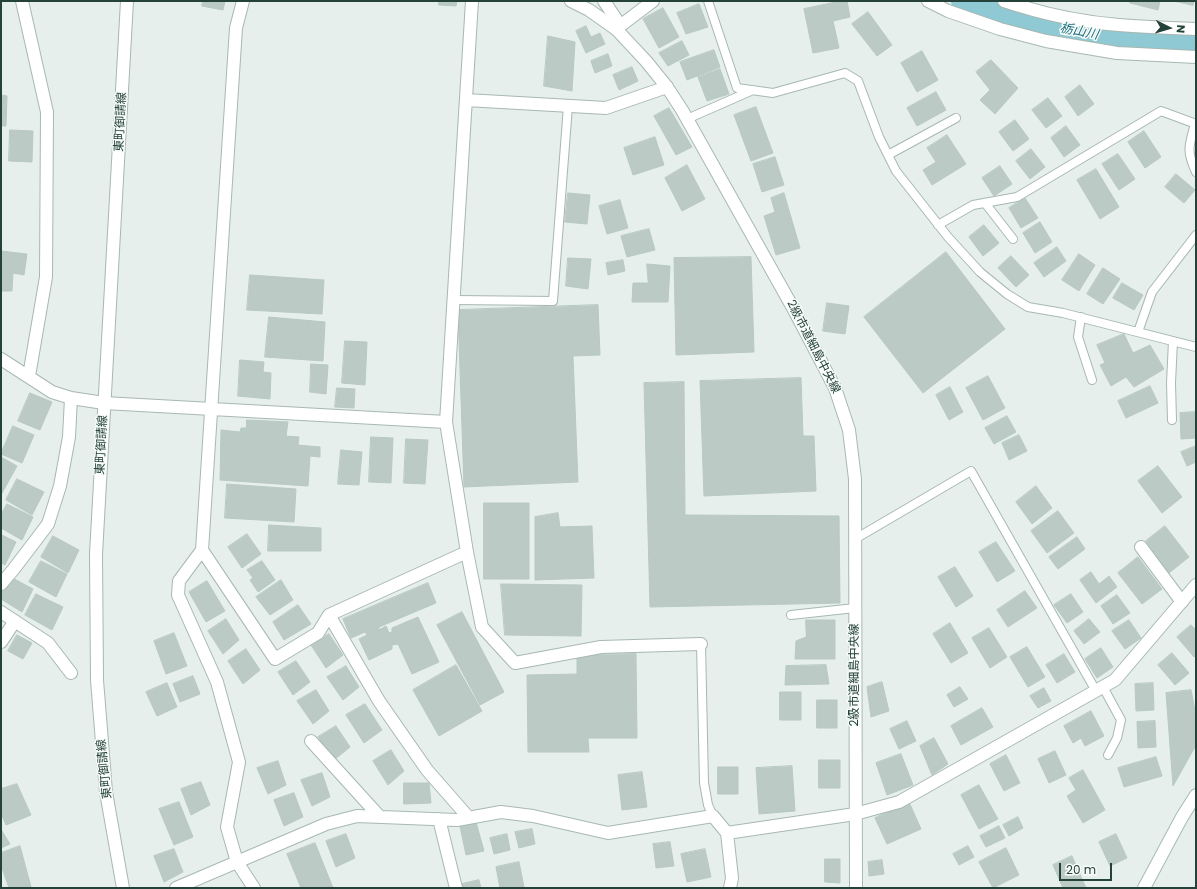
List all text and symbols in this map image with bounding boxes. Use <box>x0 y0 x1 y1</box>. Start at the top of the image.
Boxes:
north arrow <box>1149 8 1189 48</box>
water label: 栃山川 <box>1058 21 1100 43</box>
text: N <box>1173 24 1189 34</box>
street label: 東町御請線 <box>112 92 130 152</box>
street label: 2級市道細島中央線 <box>783 298 843 396</box>
street label: 東町御請線 <box>93 415 111 475</box>
street label: 2級市道細島中央線 <box>848 624 862 726</box>
street label: 東町御請線 <box>95 738 115 800</box>
scale bar <box>1061 855 1114 881</box>
text: 20 m <box>1066 861 1096 878</box>

